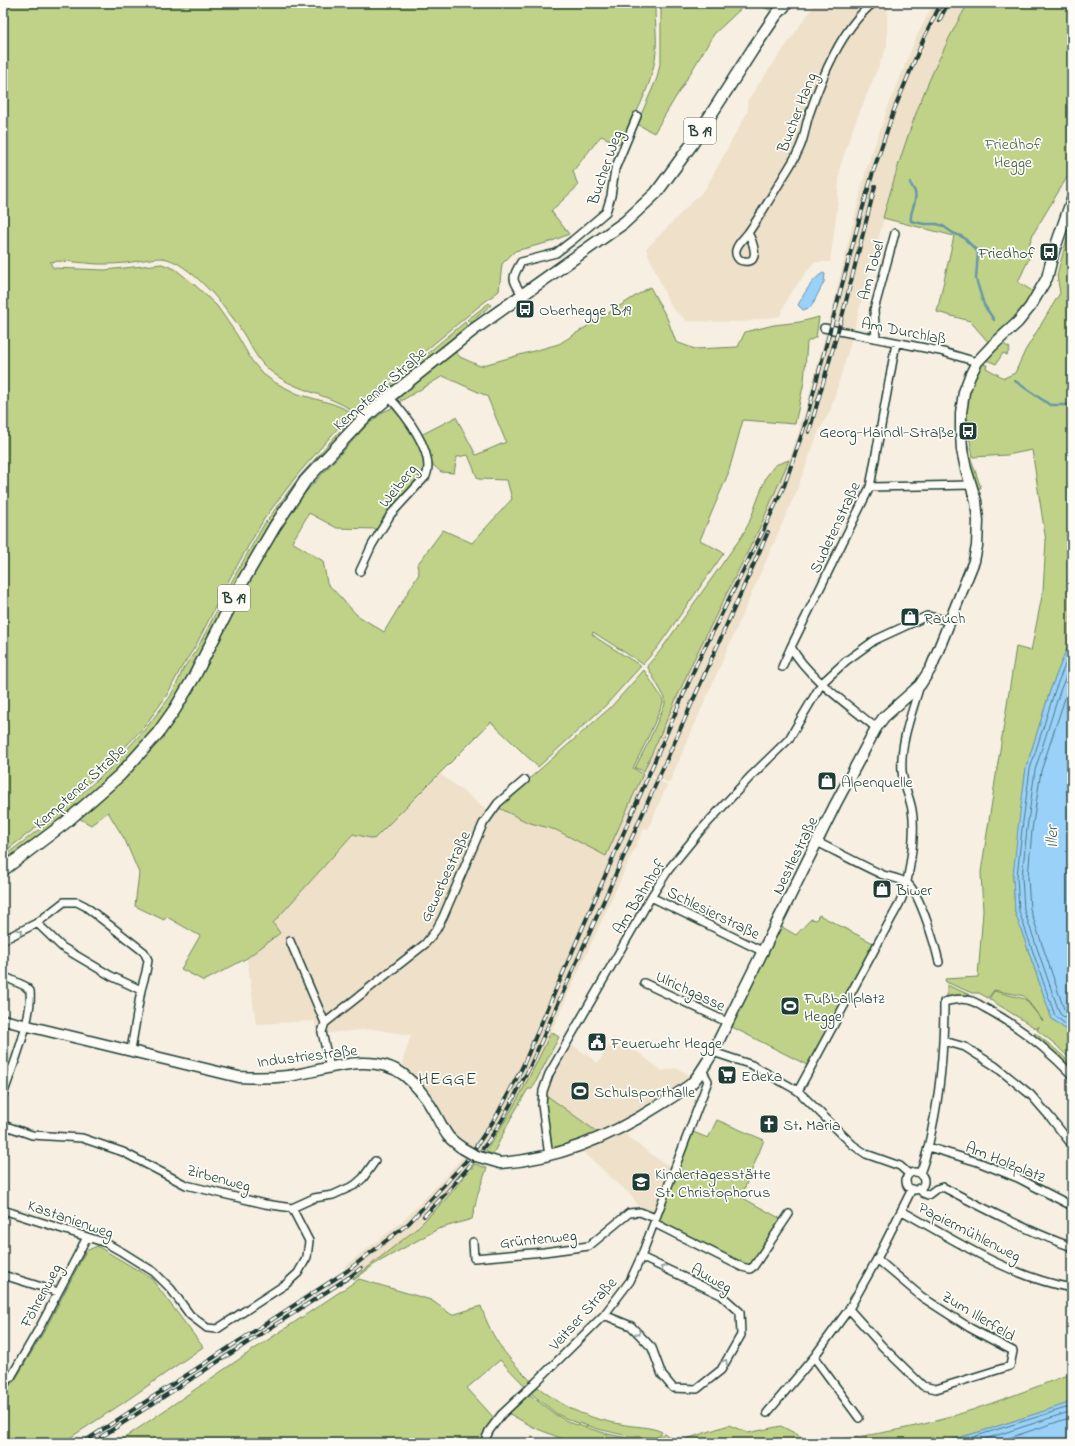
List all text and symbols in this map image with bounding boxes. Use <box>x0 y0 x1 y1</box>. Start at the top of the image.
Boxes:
street label: Bucher Hang <box>771 69 824 157</box>
road number: B 19 <box>684 118 716 144</box>
street label: Bucher Weg <box>582 127 630 209</box>
park label: Friedhof Hegge <box>984 133 1042 175</box>
street label: Am Tobel <box>852 238 891 303</box>
bus stop icon: Friedhof <box>1038 241 1060 263</box>
place label: Friedhof <box>978 242 1036 266</box>
bus stop icon: Oberhegge B19 <box>514 298 536 320</box>
place label: Oberhegge B19 <box>539 299 631 323</box>
street label: Am Durchlaß <box>859 312 948 352</box>
street label: Kemptener Straße <box>328 341 433 437</box>
bus stop icon: Georg-Haindl-Straße <box>957 420 979 442</box>
place label: Georg-Haindl-Straße <box>819 421 955 445</box>
street label: Weiberg <box>373 459 424 513</box>
street label: Sudetenstraße <box>804 477 868 578</box>
road number: B 19 <box>218 585 250 611</box>
shop icon: Rauch <box>899 606 921 628</box>
place label: Rauch <box>924 607 965 631</box>
street label: Kemptener Straße <box>29 739 133 836</box>
shop icon: Alpenquelle <box>816 770 838 792</box>
place label: Alpenquelle <box>841 771 914 795</box>
street label: Nestlestraße <box>767 812 825 899</box>
water label: Iller <box>1040 823 1065 848</box>
street label: Gewerbestraße <box>414 827 478 926</box>
street label: Am Bahnhof <box>607 854 673 939</box>
shop icon: Biwer <box>871 878 893 900</box>
place label: Biwer <box>895 879 932 903</box>
street label: Schlesierstraße <box>663 881 764 947</box>
one-way arrow <box>16 929 23 936</box>
street label: Ulrichgasse <box>651 965 730 1019</box>
place label: Fußballplatz Hegge <box>803 987 885 1029</box>
sports icon: Fußballplatz Hegge <box>779 995 801 1017</box>
public building icon: Feuerwehr Hegge <box>586 1031 608 1053</box>
place label: Feuerwehr Hegge <box>610 1032 723 1056</box>
street label: Industriestraße <box>256 1039 360 1075</box>
supermarket icon: Edeka <box>716 1064 738 1086</box>
place label: Edeka <box>741 1065 783 1089</box>
district label: HEGGE <box>418 1067 478 1093</box>
sports icon: Schulsporthalle <box>569 1080 591 1102</box>
place label: Schulsporthalle <box>594 1081 696 1105</box>
church icon: St. Maria <box>758 1113 780 1135</box>
place label: St. Maria <box>783 1114 841 1138</box>
street label: Am Holzplatz <box>962 1136 1049 1190</box>
street label: Zirbenweg <box>184 1159 253 1199</box>
place label: Kindertagesstätte St. Christophorus <box>655 1163 772 1205</box>
school or university icon: Kindertagesstätte St. Christophorus <box>630 1171 652 1193</box>
street label: Kastanienweg <box>24 1194 116 1246</box>
street label: Papiermühlenweg <box>914 1197 1025 1269</box>
street label: Grüntenweg <box>499 1224 578 1256</box>
street label: Auweg <box>686 1258 736 1300</box>
street label: Föhrenweg <box>14 1260 69 1333</box>
one-way arrow <box>660 1265 667 1273</box>
street label: Veitser Straße <box>543 1272 624 1357</box>
street label: Zum Illerfeld <box>937 1285 1019 1348</box>
one-way arrow <box>633 1328 641 1336</box>
one-way arrow <box>721 1359 728 1366</box>

